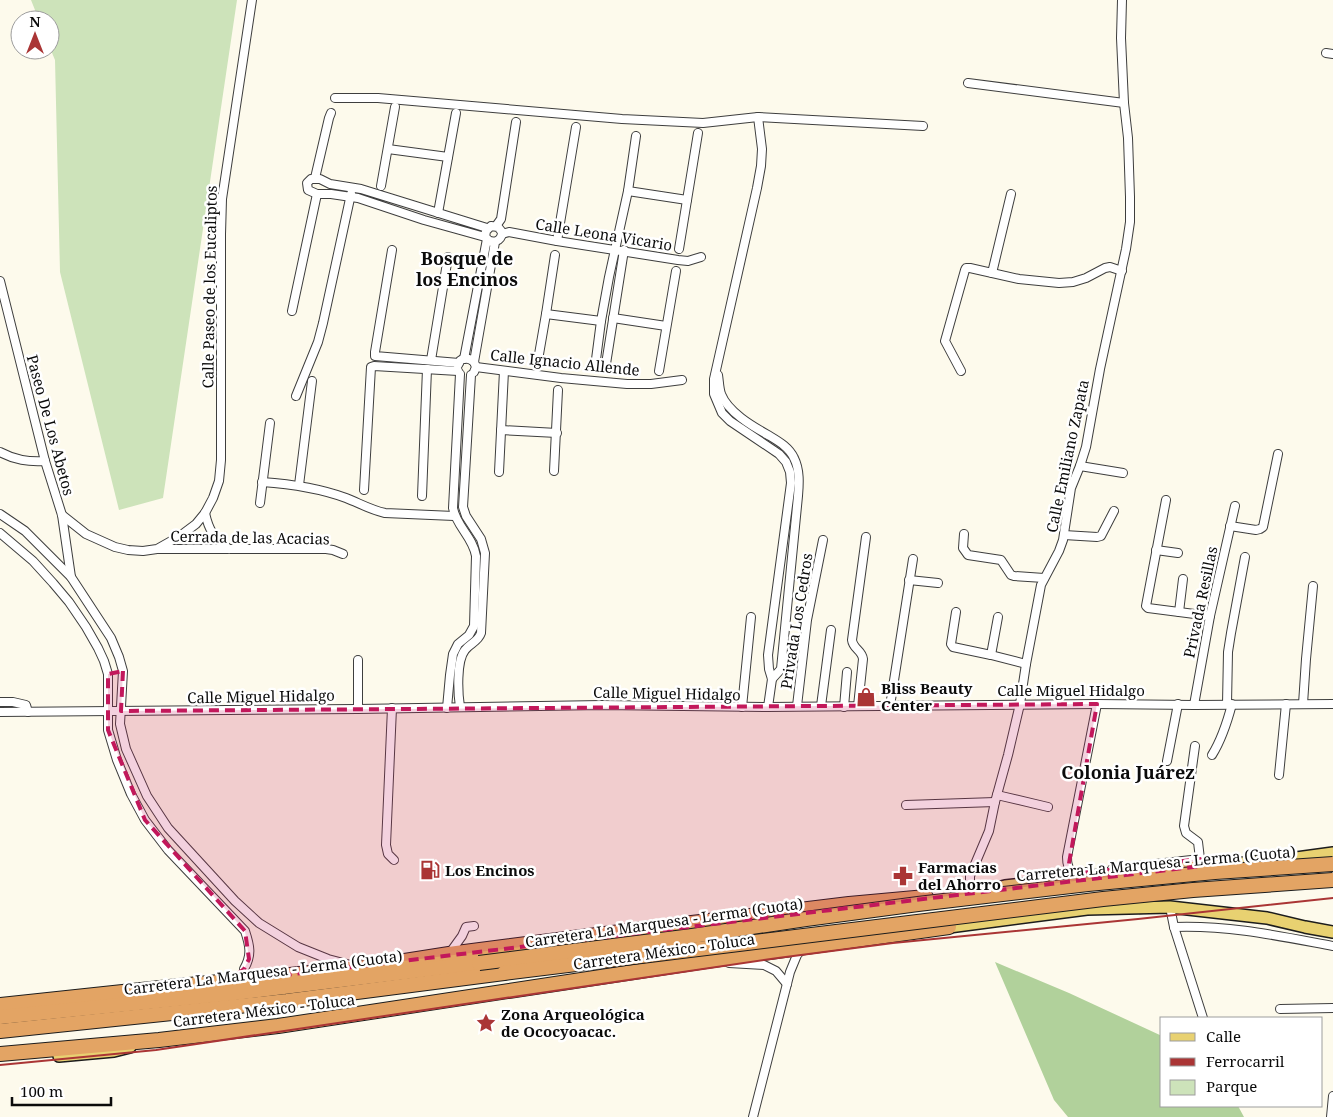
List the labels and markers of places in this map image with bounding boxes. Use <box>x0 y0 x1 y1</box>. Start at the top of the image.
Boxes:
place label: Bliss Beauty Center <box>881 678 973 715</box>
shop icon: Bliss Beauty Center <box>855 686 877 708</box>
place label: Farmacias del Ahorro <box>918 857 1001 894</box>
fuel station icon: Los Encinos <box>419 859 441 881</box>
place label: Los Encinos <box>445 860 535 880</box>
pharmacy icon: Farmacias del Ahorro <box>892 865 914 887</box>
place label: Zona Arqueológica de Ococyoacac. <box>501 1004 645 1041</box>
place icon: Zona Arqueológica de Ococyoacac. <box>475 1012 497 1034</box>

